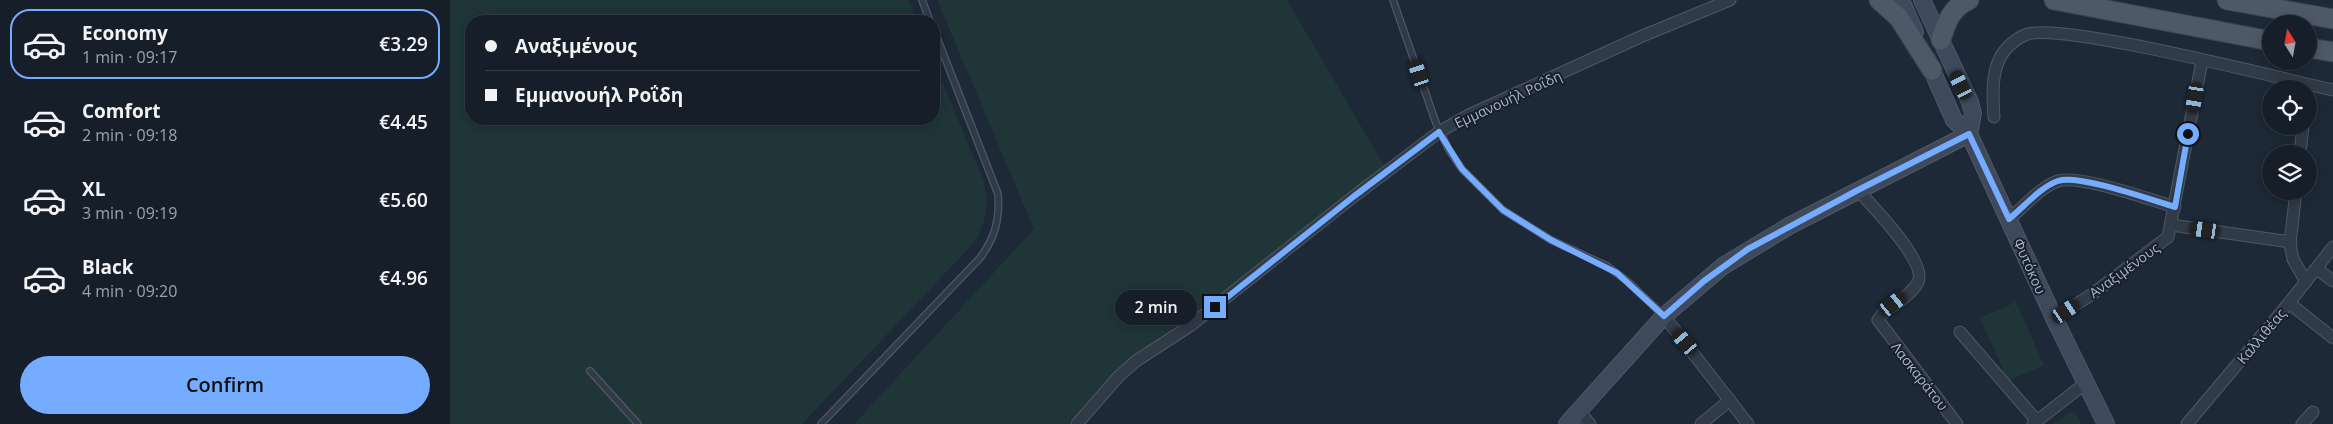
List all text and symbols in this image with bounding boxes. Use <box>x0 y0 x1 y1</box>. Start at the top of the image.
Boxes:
north arrow <box>2262 15 2318 70</box>
map controls <box>2262 15 2317 200</box>
text: Economy <box>82 20 168 46</box>
icon: car <box>22 22 67 67</box>
text: €3.29 <box>379 31 428 57</box>
text: Αναξιμένους <box>515 33 637 59</box>
text: 1 min · 09:17 <box>82 46 177 68</box>
car <box>1407 57 1430 91</box>
street label: Εμμανουήλ Ροΐδη <box>1451 66 1565 132</box>
car <box>1947 68 1974 102</box>
button: locate <box>2262 80 2317 135</box>
text: Εμμανουήλ Ροΐδη <box>515 82 683 108</box>
car <box>2185 82 2204 114</box>
text: Comfort <box>82 98 161 124</box>
icon: car <box>22 100 67 145</box>
text: €4.45 <box>379 109 428 135</box>
route start <box>2177 123 2199 145</box>
text: 2 min · 09:18 <box>82 124 177 146</box>
button: layers <box>2262 145 2317 200</box>
text: XL <box>82 176 105 202</box>
icon: car <box>22 178 67 223</box>
text: €5.60 <box>379 187 428 213</box>
text: 3 min · 09:19 <box>82 202 177 224</box>
car <box>2189 220 2220 240</box>
street label: Φυτόκου <box>2009 235 2051 297</box>
street label: Αναξιμένους <box>2085 238 2163 302</box>
text: Black <box>82 254 134 280</box>
icon: car <box>22 256 67 301</box>
text: €4.96 <box>379 265 428 291</box>
text: 4 min · 09:20 <box>82 280 177 302</box>
car <box>1876 289 1909 319</box>
callout: 2 min <box>1115 290 1198 324</box>
text: 2 min <box>1134 296 1178 318</box>
route end <box>1204 296 1226 318</box>
car <box>2049 296 2082 326</box>
street label: Καλλιθέας <box>2232 304 2290 368</box>
car <box>1669 326 1700 358</box>
street label: Λασκαράτου <box>1887 338 1953 414</box>
button: Confirm <box>20 356 430 414</box>

